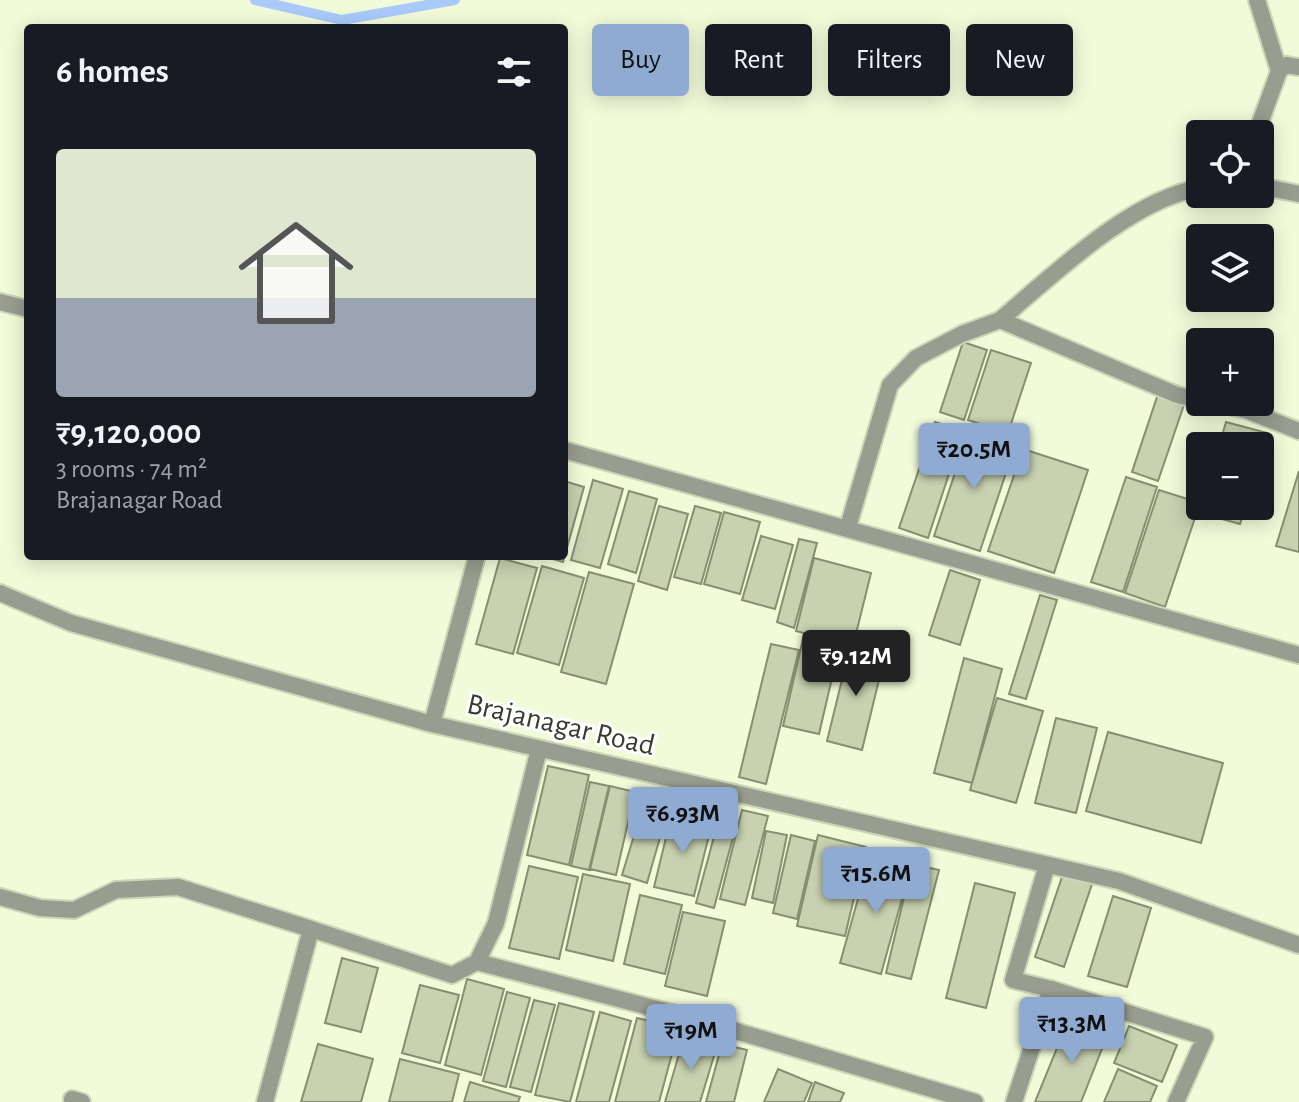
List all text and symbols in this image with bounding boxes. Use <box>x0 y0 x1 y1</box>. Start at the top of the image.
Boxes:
chip: Buy <box>592 24 689 96</box>
chip: Rent <box>705 24 812 96</box>
chip: Filters <box>828 24 950 96</box>
chip: New <box>966 24 1073 96</box>
icon: filters <box>492 50 536 94</box>
text: 6 homes <box>56 55 169 89</box>
map controls <box>1186 120 1274 520</box>
button: locate <box>1186 120 1274 208</box>
icon: home <box>224 201 368 345</box>
button: layers <box>1186 224 1274 312</box>
button: + <box>1186 328 1274 416</box>
text: ₹9,120,000 <box>56 416 201 450</box>
pin: ₹20.5M <box>909 423 1039 491</box>
button: − <box>1186 432 1274 520</box>
text: ₹20.5M <box>937 436 1011 462</box>
text: 3 rooms · 74 m² <box>56 456 207 482</box>
text: Brajanagar Road <box>56 487 222 513</box>
pin: ₹9.12M <box>791 630 921 698</box>
text: ₹9.12M <box>820 643 892 669</box>
street label: Brajanagar Road <box>464 689 658 761</box>
pin: ₹6.93M <box>618 787 748 855</box>
text: ₹6.93M <box>646 800 720 826</box>
pin: ₹15.6M <box>811 847 941 915</box>
text: ₹15.6M <box>841 860 911 886</box>
pin: ₹13.3M <box>1007 997 1137 1065</box>
pin: ₹19M <box>644 1004 738 1072</box>
text: ₹13.3M <box>1037 1010 1107 1036</box>
text: ₹19M <box>664 1017 718 1043</box>

